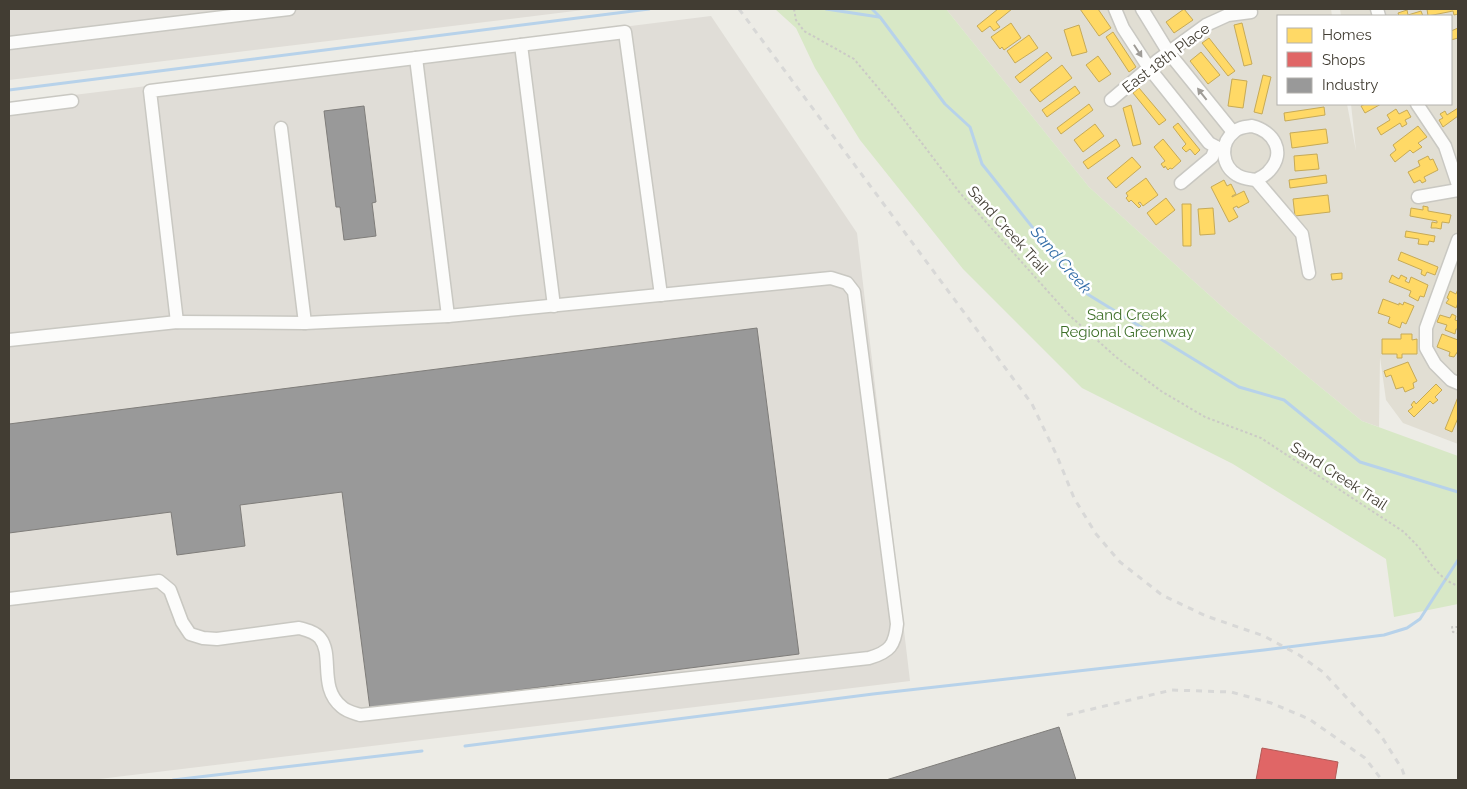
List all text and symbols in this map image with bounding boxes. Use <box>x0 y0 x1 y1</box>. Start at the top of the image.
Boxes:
legend <box>1277 15 1452 105</box>
street label: East 18th Place <box>1119 19 1213 97</box>
text: Homes <box>1322 26 1372 44</box>
one-way arrow <box>1133 45 1143 58</box>
text: Shops <box>1322 51 1365 69</box>
text: Industry <box>1322 76 1378 94</box>
one-way arrow <box>1197 88 1208 101</box>
street label: Sand Creek Trail <box>964 182 1053 278</box>
water label: Sand Creek <box>1026 222 1096 298</box>
park label: Sand Creek Regional Greenway <box>1060 306 1194 341</box>
street label: Sand Creek Trail <box>1287 438 1392 515</box>

